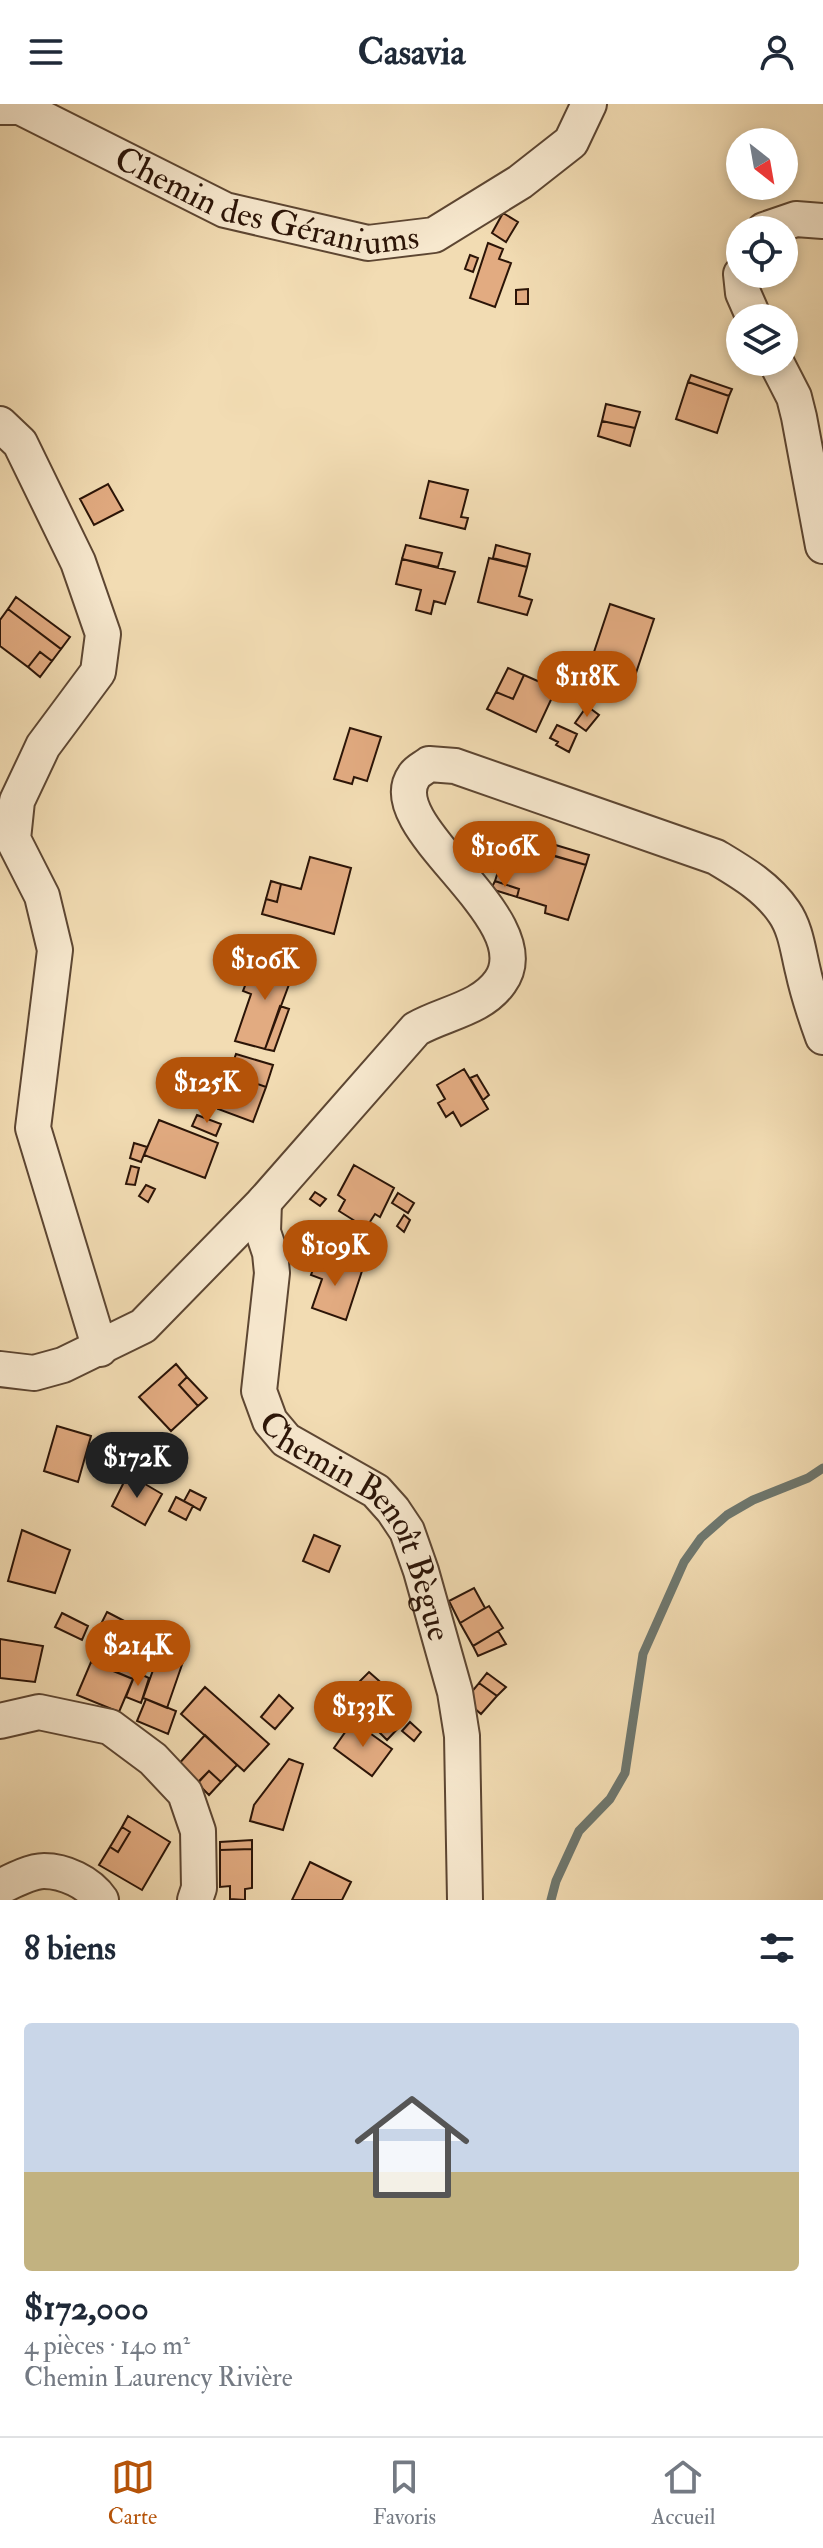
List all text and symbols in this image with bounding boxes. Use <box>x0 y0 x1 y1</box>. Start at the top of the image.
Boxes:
icon: menu <box>24 30 68 74</box>
text: Casavia <box>358 30 465 75</box>
icon: person <box>755 30 799 74</box>
north arrow <box>726 128 798 200</box>
map controls <box>726 128 798 376</box>
street label: Chemin des Géraniums <box>108 137 421 265</box>
button: locate <box>726 216 798 288</box>
button: layers <box>726 304 798 376</box>
pin: $118K <box>531 651 643 719</box>
text: $118K <box>555 661 619 693</box>
pin: $106K <box>449 821 561 889</box>
text: $106K <box>471 831 539 863</box>
pin: $106K <box>209 934 321 1002</box>
text: $106K <box>231 944 299 976</box>
pin: $125K <box>151 1057 263 1125</box>
text: $125K <box>174 1067 240 1099</box>
pin: $109K <box>279 1220 391 1288</box>
text: $109K <box>301 1230 369 1262</box>
street label: Chemin Benoît Bègue <box>249 1402 461 1646</box>
pin: $172K <box>81 1432 193 1500</box>
text: $172K <box>103 1442 171 1474</box>
pin: $214K <box>82 1620 194 1688</box>
text: $214K <box>103 1630 173 1662</box>
pin: $133K <box>307 1681 419 1749</box>
text: $133K <box>332 1691 394 1723</box>
icon: filters <box>755 1926 799 1970</box>
text: 8 biens <box>24 1927 116 1970</box>
icon: home <box>340 2075 484 2219</box>
text: $172,000 <box>24 2287 149 2330</box>
text: 4 pièces · 140 m² <box>24 2330 190 2362</box>
text: Chemin Laurency Rivière <box>24 2362 293 2394</box>
tab: Carte <box>108 2455 157 2531</box>
tab: Favoris <box>373 2455 436 2531</box>
tab: Accueil <box>652 2455 715 2531</box>

